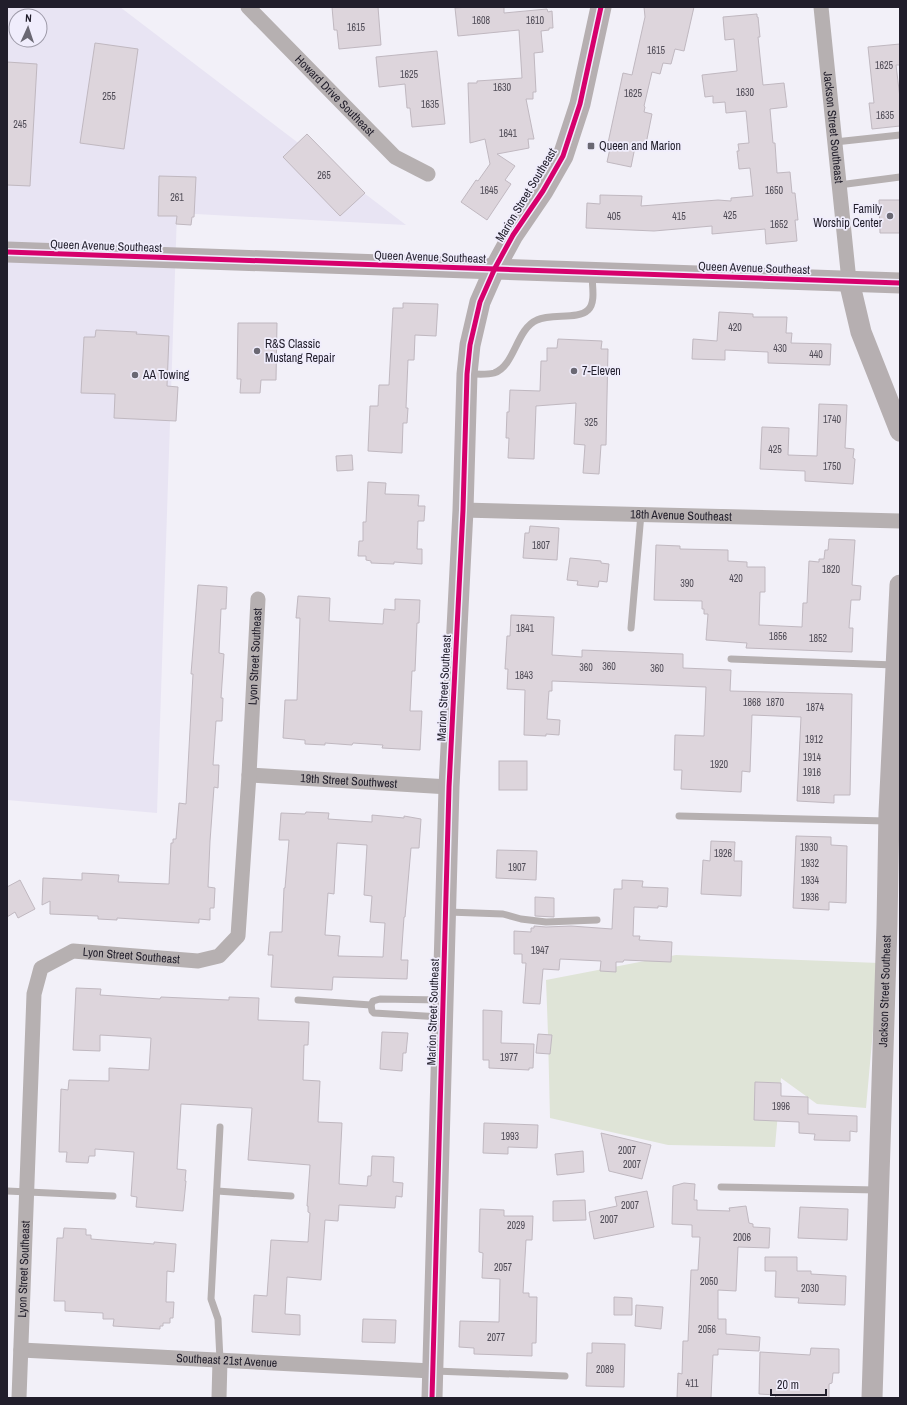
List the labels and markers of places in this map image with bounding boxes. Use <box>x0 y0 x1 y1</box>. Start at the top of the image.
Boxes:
place label: Queen and Marion <box>599 138 681 154</box>
marker: Queen and Marion <box>586 141 596 151</box>
place label: Family Worship Center <box>813 201 883 231</box>
marker: Family Worship Center <box>885 211 895 221</box>
place label: R&S Classic Mustang Repair <box>265 336 336 366</box>
marker: R&S Classic Mustang Repair <box>252 346 262 356</box>
place label: 7-Eleven <box>582 363 621 379</box>
marker: 7-Eleven <box>569 366 579 376</box>
place label: AA Towing <box>142 367 190 383</box>
marker: AA Towing <box>130 370 140 380</box>

